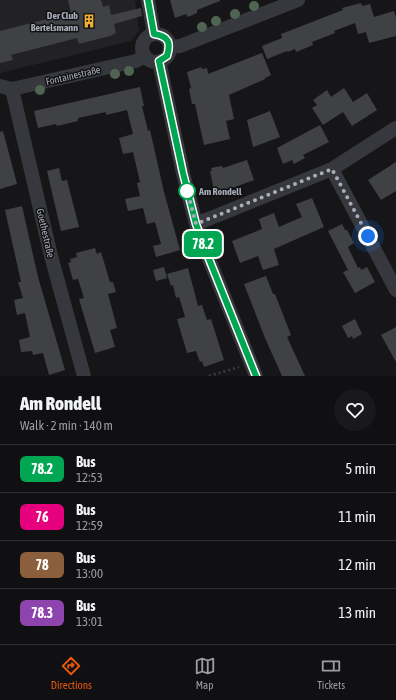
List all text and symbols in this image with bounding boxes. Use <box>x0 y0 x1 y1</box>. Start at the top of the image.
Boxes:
place label: Der Club Bertelsmann <box>31 10 78 33</box>
building icon: Der Club Bertelsmann <box>81 13 97 29</box>
street label: Fontainestraße <box>45 64 102 87</box>
marker: Am Rondell <box>178 182 196 200</box>
place label: Am Rondell <box>198 186 242 197</box>
street label: Goethestraße <box>35 208 57 259</box>
your location <box>358 226 378 246</box>
line badge: 78.2 <box>175 231 231 257</box>
text: 78.2 <box>192 236 214 252</box>
button: heart <box>334 389 376 431</box>
text: Am Rondell <box>20 392 101 414</box>
text: Walk · 2 min · 140 m <box>20 418 113 433</box>
text: Bus <box>76 453 96 470</box>
text: 5 min <box>345 460 376 477</box>
text: 78.2 <box>31 461 53 477</box>
text: 12:53 <box>76 470 103 485</box>
text: Bus <box>76 501 96 518</box>
text: 11 min <box>338 508 376 525</box>
text: 76 <box>35 509 49 525</box>
text: 12:59 <box>76 518 103 533</box>
text: Bus <box>76 549 96 566</box>
text: 12 min <box>338 556 376 573</box>
text: 78 <box>35 557 49 573</box>
text: 13:00 <box>76 566 103 581</box>
text: Bus <box>76 597 96 614</box>
text: 13 min <box>338 604 376 621</box>
text: 78.3 <box>31 605 53 621</box>
text: 13:01 <box>76 614 103 629</box>
tab: Directions <box>51 655 92 691</box>
tab: Map <box>194 655 216 691</box>
tab: Tickets <box>317 655 345 691</box>

